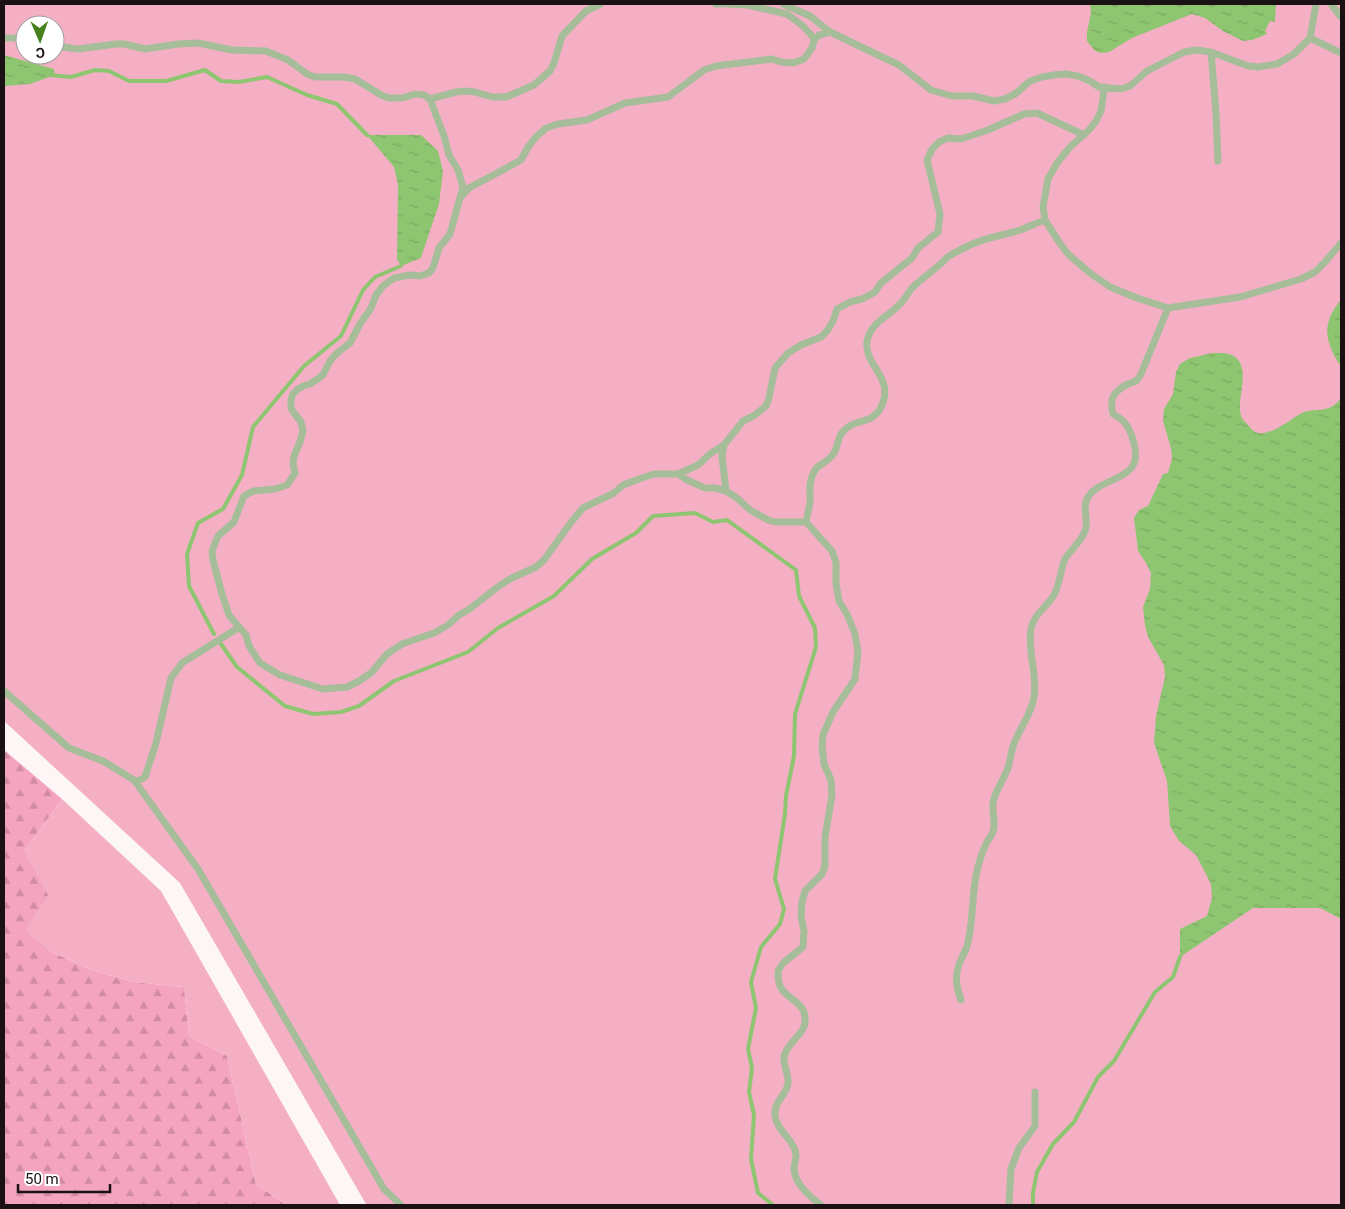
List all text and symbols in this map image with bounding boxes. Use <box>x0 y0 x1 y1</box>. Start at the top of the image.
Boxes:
north arrow <box>15 15 65 65</box>
text: С <box>36 45 45 61</box>
scale bar <box>18 1162 110 1194</box>
text: 50 m <box>25 1170 59 1188</box>

